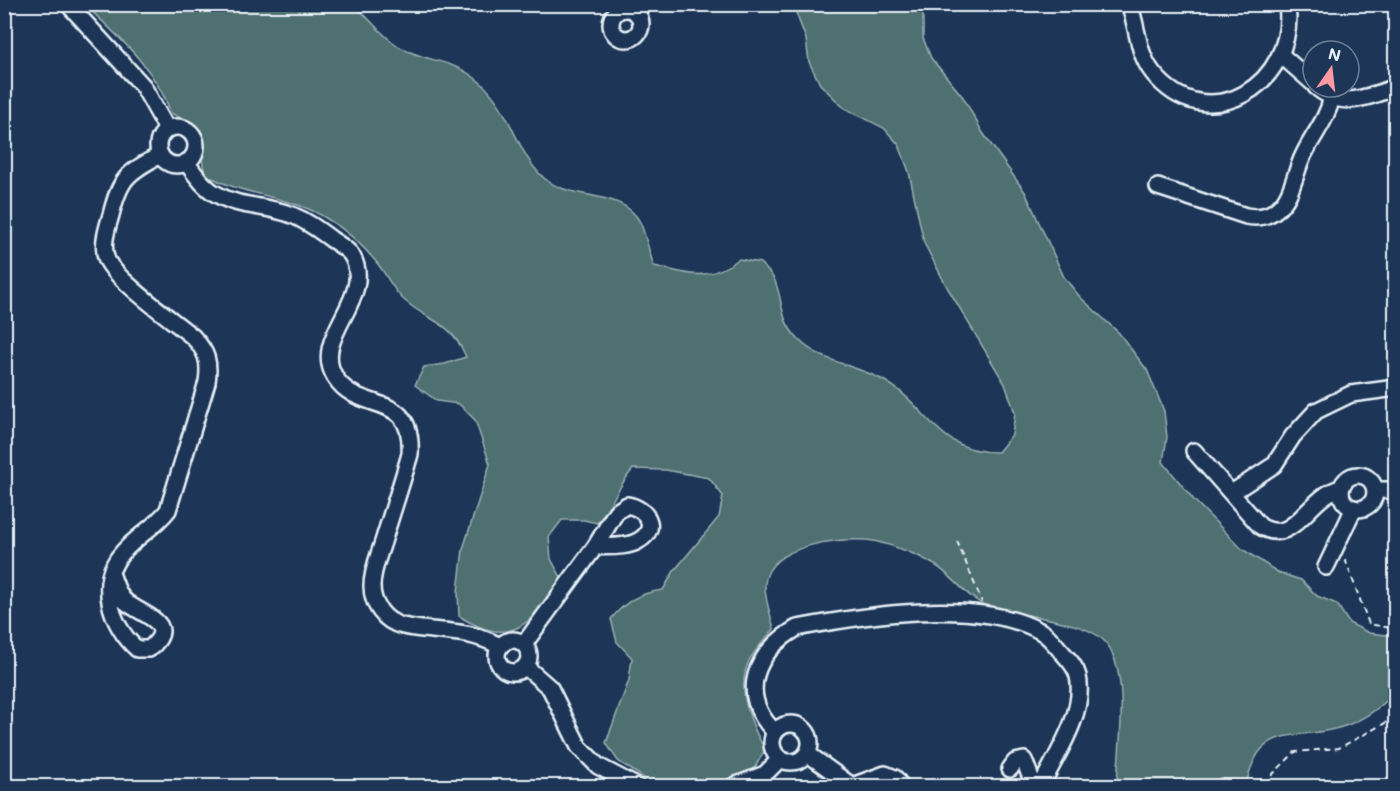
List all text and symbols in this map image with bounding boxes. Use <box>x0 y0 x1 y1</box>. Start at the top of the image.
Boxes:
north arrow <box>1301 39 1361 99</box>
text: N <box>1326 42 1343 66</box>

